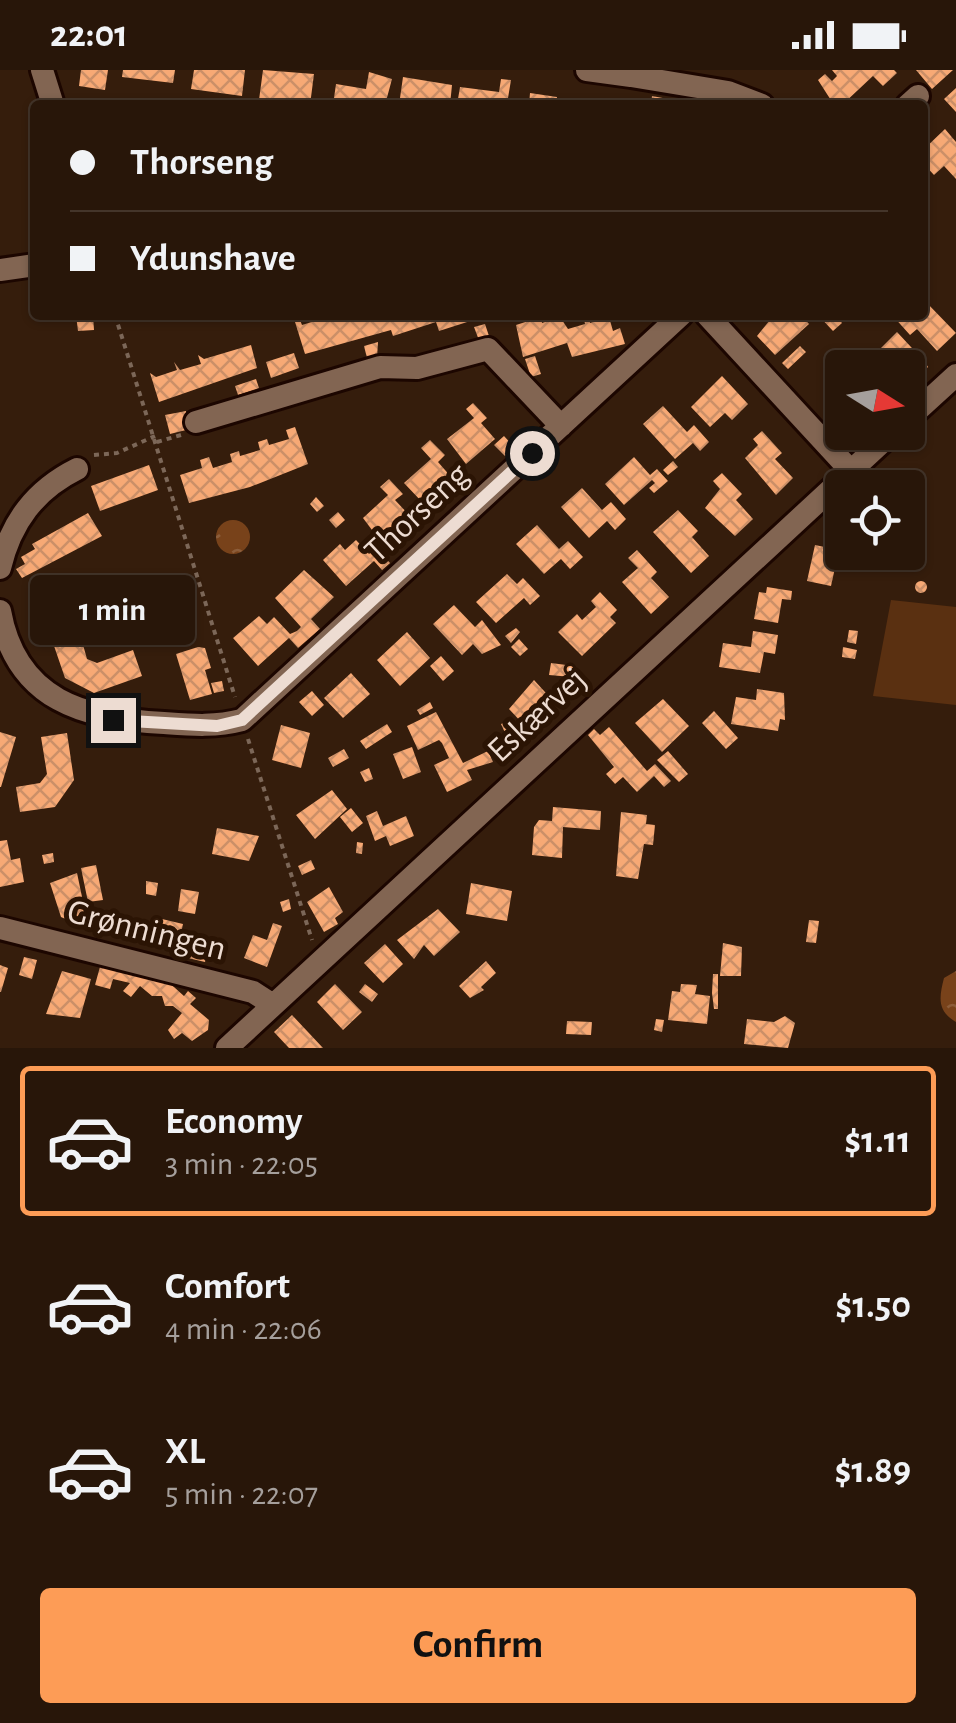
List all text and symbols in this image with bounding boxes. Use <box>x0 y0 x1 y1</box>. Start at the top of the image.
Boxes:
text: 22:01 <box>50 16 128 54</box>
text: Thorseng <box>130 144 273 182</box>
text: Ydunshave <box>130 240 296 278</box>
north arrow <box>825 350 925 450</box>
map controls <box>825 350 925 570</box>
route start <box>510 431 555 476</box>
street label: Thorseng <box>359 457 476 569</box>
button: locate <box>825 470 925 570</box>
callout: 1 min <box>31 575 196 645</box>
text: 1 min <box>79 594 146 626</box>
street label: Eskærvej <box>481 661 593 769</box>
route end <box>91 698 136 743</box>
street label: Grønningen <box>64 894 229 967</box>
icon: car <box>45 1096 135 1186</box>
text: Economy <box>165 1103 303 1141</box>
text: $1.11 <box>844 1122 911 1160</box>
text: 3 min · 22:05 <box>165 1148 318 1180</box>
icon: car <box>45 1261 135 1351</box>
text: Comfort <box>165 1268 290 1306</box>
text: $1.50 <box>835 1287 911 1325</box>
text: 4 min · 22:06 <box>165 1313 322 1345</box>
icon: car <box>45 1426 135 1516</box>
text: XL <box>165 1433 205 1471</box>
text: $1.89 <box>834 1452 911 1490</box>
text: 5 min · 22:07 <box>165 1478 318 1510</box>
button: Confirm <box>40 1588 916 1703</box>

